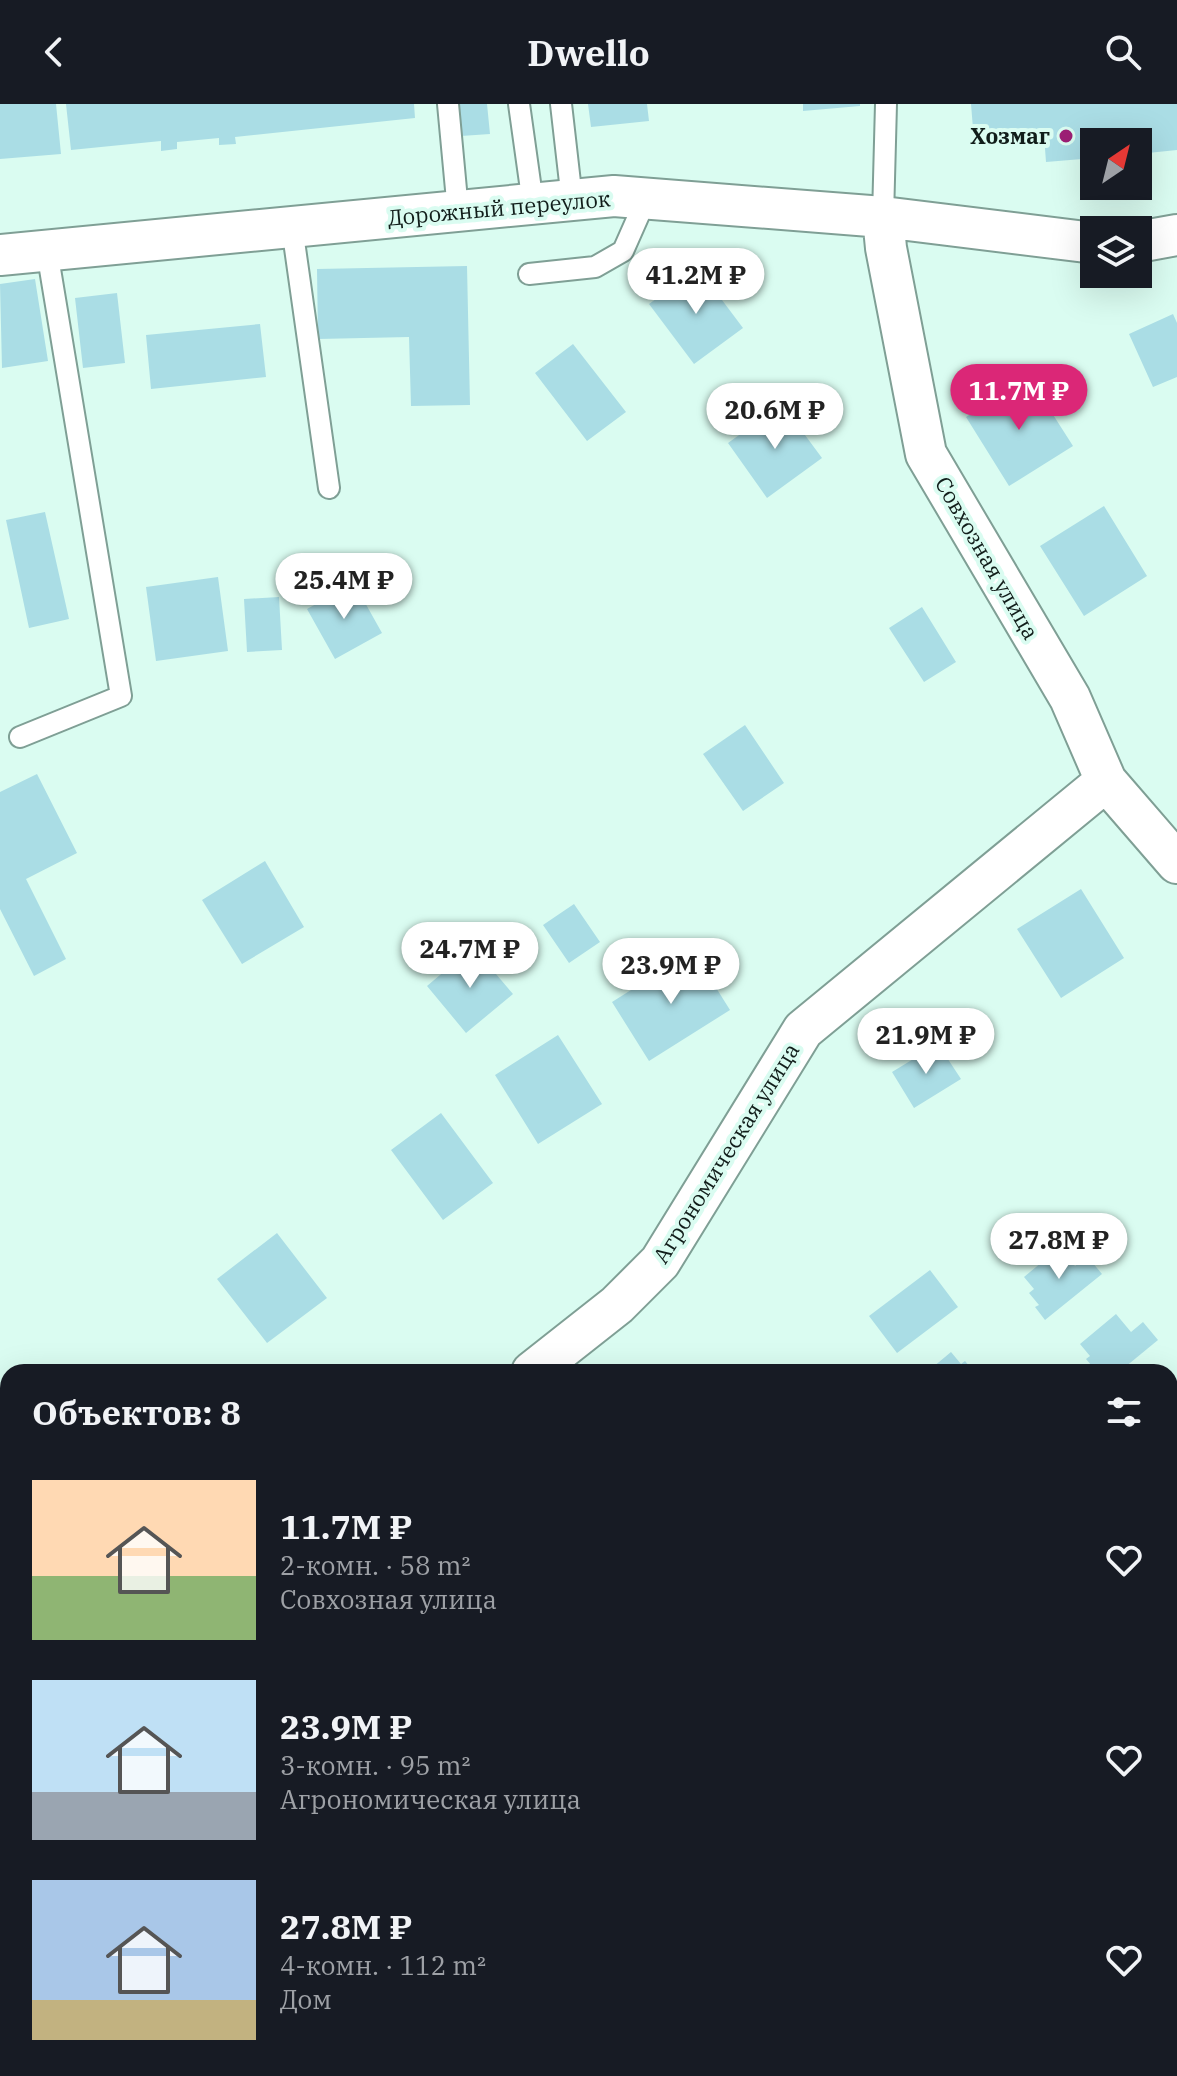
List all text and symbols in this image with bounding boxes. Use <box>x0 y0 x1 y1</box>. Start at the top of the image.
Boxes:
text: Dwello <box>527 29 650 76</box>
icon: back <box>32 30 76 74</box>
icon: search <box>1101 30 1145 74</box>
place label: Хозмаг <box>970 121 1050 150</box>
marker: Хозмаг <box>1057 127 1075 145</box>
north arrow <box>1080 128 1152 200</box>
map controls <box>1080 128 1152 288</box>
street label: Дорожный переулок <box>386 183 612 232</box>
button: layers <box>1080 216 1152 288</box>
pin: 41.2M ₽ <box>622 248 770 316</box>
text: 41.2M ₽ <box>645 257 747 291</box>
pin: 11.7M ₽ <box>945 364 1093 432</box>
text: 11.7M ₽ <box>968 373 1070 407</box>
pin: 20.6M ₽ <box>701 383 849 451</box>
text: 20.6M ₽ <box>724 392 826 426</box>
street label: Совхозная улица <box>929 471 1046 644</box>
pin: 25.4M ₽ <box>270 553 418 621</box>
text: 25.4M ₽ <box>293 562 395 596</box>
pin: 24.7M ₽ <box>396 922 544 990</box>
text: 24.7M ₽ <box>419 931 521 965</box>
pin: 23.9M ₽ <box>597 938 745 1006</box>
text: 23.9M ₽ <box>620 947 722 981</box>
pin: 21.9M ₽ <box>852 1008 1000 1076</box>
text: 21.9M ₽ <box>875 1017 977 1051</box>
street label: Агрономическая улица <box>646 1037 805 1268</box>
pin: 27.8M ₽ <box>985 1213 1133 1281</box>
text: 27.8M ₽ <box>1008 1222 1110 1256</box>
text: Объектов: 8 <box>32 1390 241 1434</box>
icon: filters <box>1102 1390 1146 1434</box>
text: 11.7M ₽ <box>280 1504 412 1548</box>
icon: home <box>96 1512 192 1608</box>
icon: heart <box>1102 1538 1146 1582</box>
text: 2-комн. · 58 m² <box>280 1548 471 1582</box>
text: Совхозная улица <box>280 1582 497 1616</box>
text: 23.9M ₽ <box>280 1704 412 1748</box>
icon: home <box>96 1712 192 1808</box>
icon: heart <box>1102 1738 1146 1782</box>
text: 3-комн. · 95 m² <box>280 1748 471 1782</box>
text: Агрономическая улица <box>280 1782 581 1816</box>
text: 27.8M ₽ <box>280 1904 412 1948</box>
icon: home <box>96 1912 192 2008</box>
icon: heart <box>1102 1938 1146 1982</box>
text: 4-комн. · 112 m² <box>280 1948 486 1982</box>
text: Дом <box>280 1982 332 2016</box>

